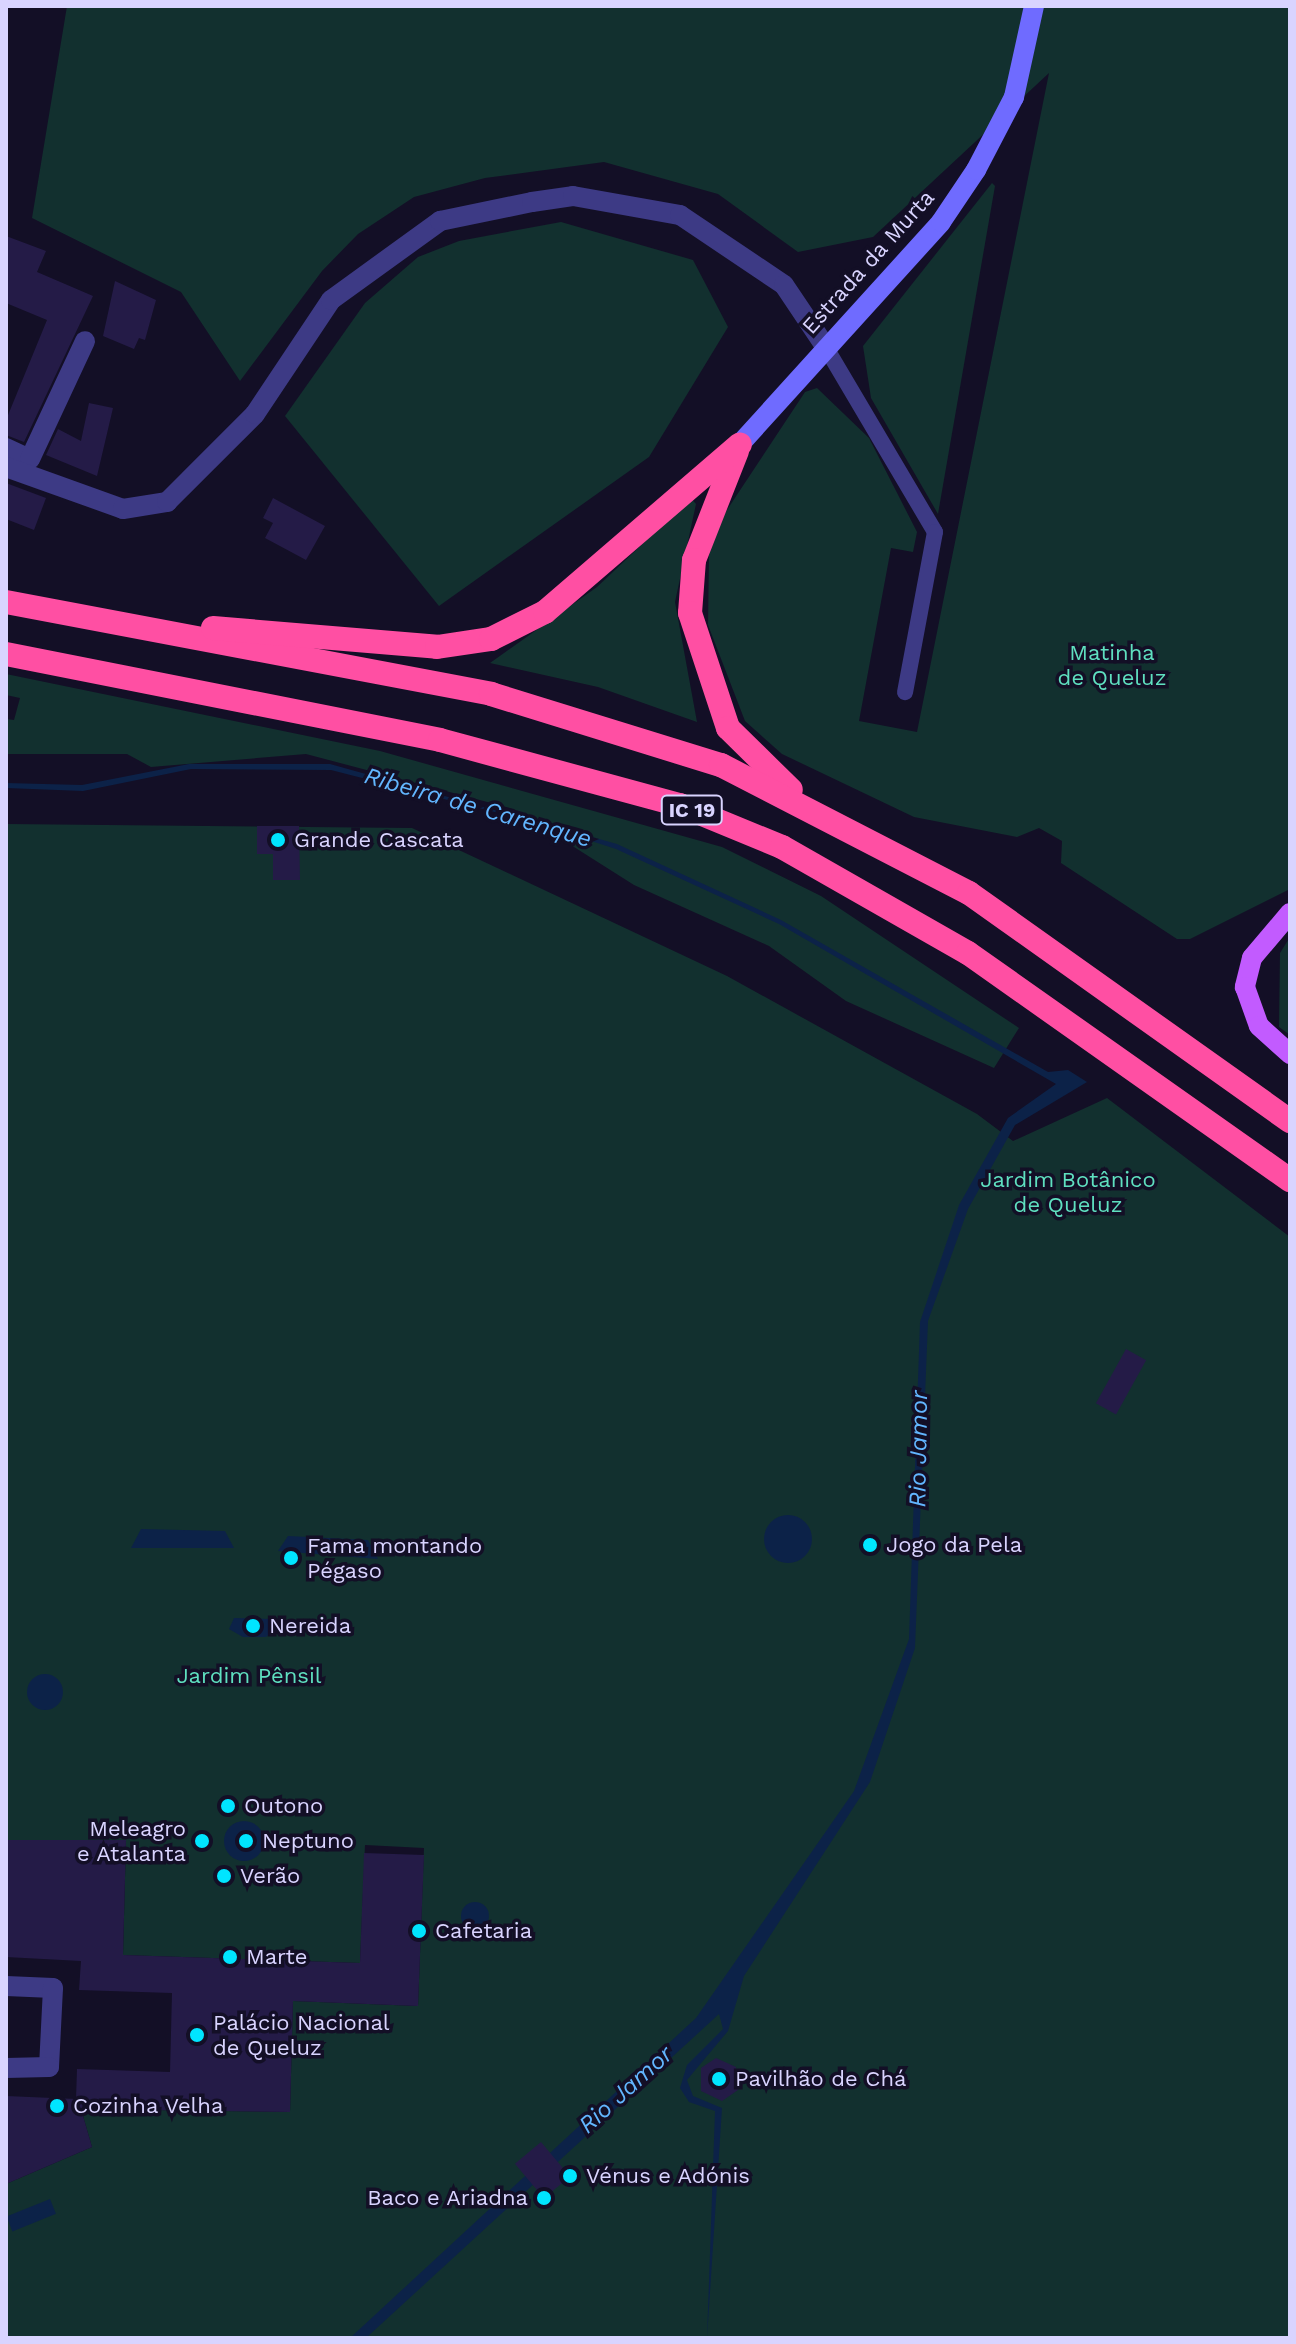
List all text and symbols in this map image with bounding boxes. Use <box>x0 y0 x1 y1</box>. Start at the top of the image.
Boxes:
street label: Estrada da Murta <box>796 184 940 340</box>
park label: Matinha de Queluz <box>1058 639 1166 690</box>
water label: Ribeira de Carenque <box>361 762 595 854</box>
road number: IC 19 <box>660 794 724 826</box>
place label: Grande Cascata <box>294 827 464 853</box>
marker: Grande Cascata <box>269 831 287 849</box>
park label: Jardim Botânico de Queluz <box>980 1166 1156 1218</box>
water label: Rio Jamor <box>904 1390 934 1508</box>
place label: Fama montando Pégaso <box>307 1532 483 1584</box>
place label: Jogo da Pela <box>886 1532 1023 1558</box>
marker: Jogo da Pela <box>861 1536 879 1554</box>
marker: Fama montando Pégaso <box>282 1549 300 1567</box>
place label: Nereida <box>269 1613 351 1639</box>
marker: Nereida <box>244 1617 262 1635</box>
park label: Jardim Pênsil <box>177 1663 321 1689</box>
place label: Outono <box>244 1793 323 1819</box>
marker: Outono <box>219 1797 237 1815</box>
place label: Meleagro e Atalanta <box>76 1815 186 1866</box>
place label: Neptuno <box>262 1828 354 1854</box>
marker: Meleagro e Atalanta <box>193 1832 211 1850</box>
marker: Neptuno <box>237 1832 255 1850</box>
place label: Verão <box>240 1863 300 1889</box>
marker: Verão <box>215 1867 233 1885</box>
place label: Cafetaria <box>435 1918 532 1944</box>
marker: Cafetaria <box>410 1922 428 1940</box>
place label: Marte <box>246 1944 307 1970</box>
marker: Marte <box>221 1948 239 1966</box>
place label: Palácio Nacional de Queluz <box>213 2009 390 2060</box>
marker: Palácio Nacional de Queluz <box>188 2026 206 2044</box>
water label: Rio Jamor <box>573 2040 679 2140</box>
place label: Pavilhão de Chá <box>735 2066 906 2092</box>
marker: Pavilhão de Chá <box>710 2070 728 2088</box>
place label: Cozinha Velha <box>73 2093 225 2119</box>
marker: Cozinha Velha <box>48 2097 66 2115</box>
place label: Vénus e Adónis <box>586 2163 751 2189</box>
marker: Vénus e Adónis <box>561 2167 579 2185</box>
place label: Baco e Ariadna <box>366 2185 528 2211</box>
marker: Baco e Ariadna <box>535 2189 553 2207</box>

